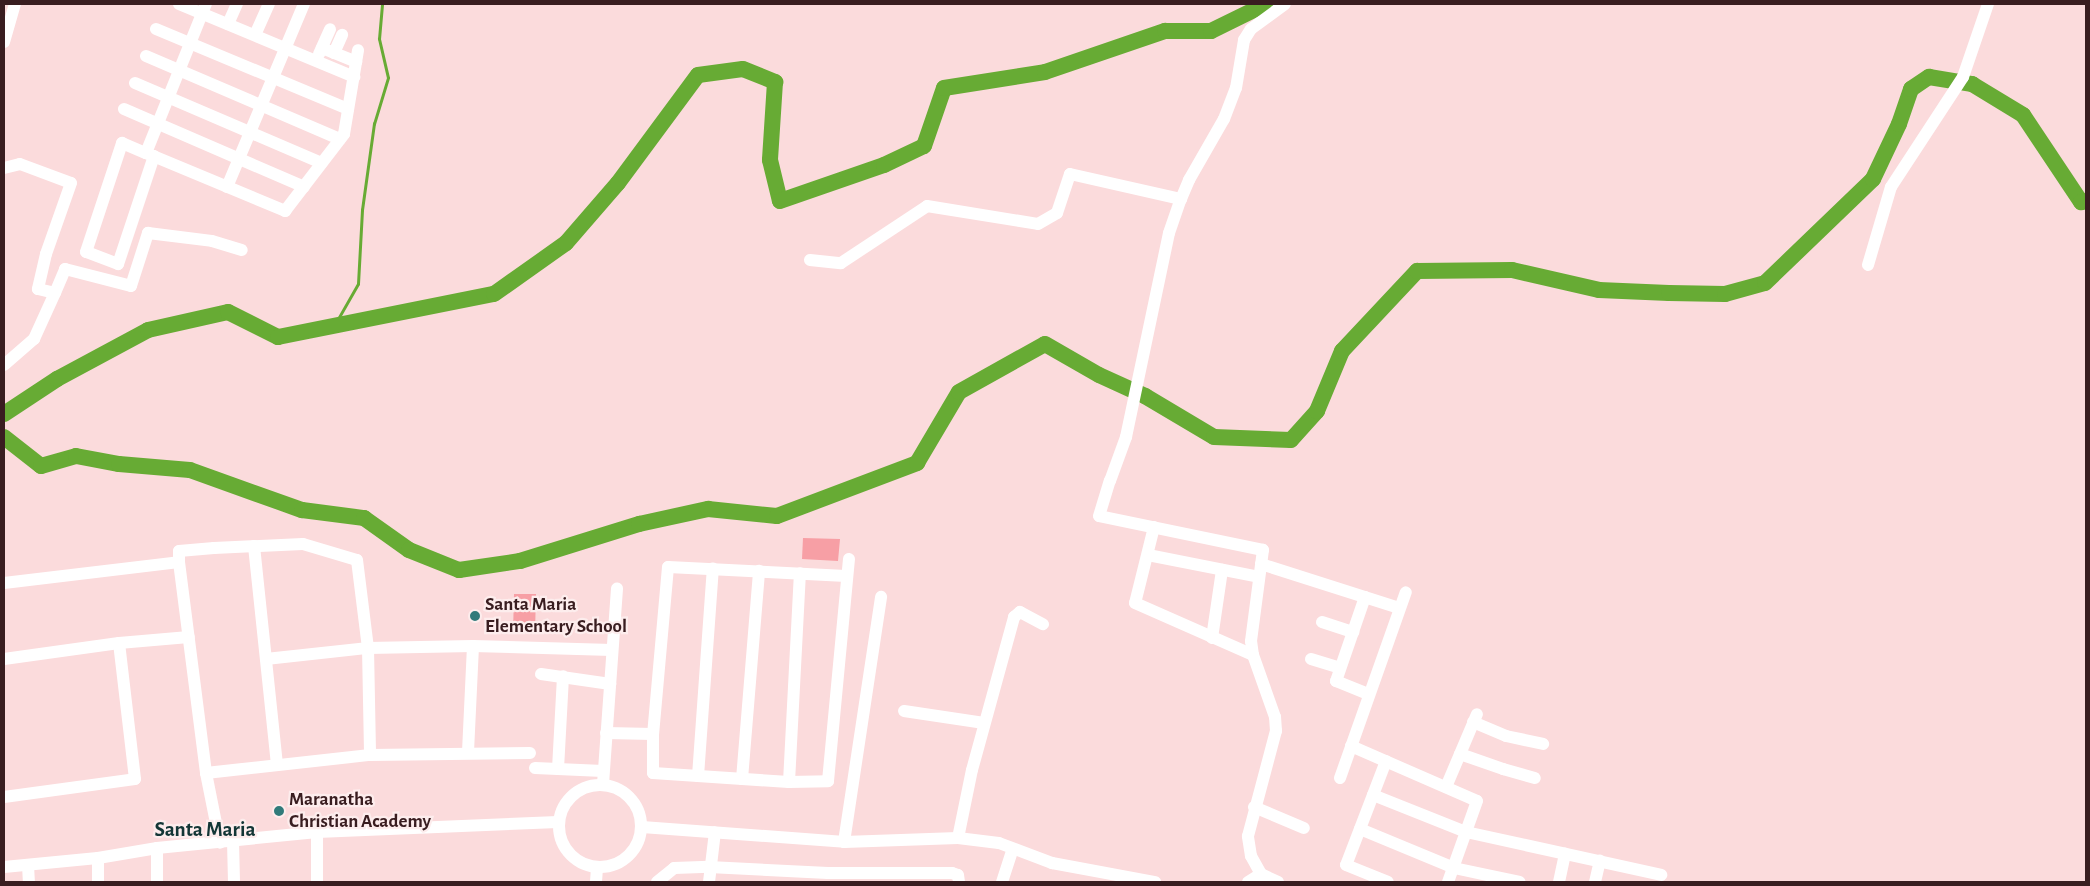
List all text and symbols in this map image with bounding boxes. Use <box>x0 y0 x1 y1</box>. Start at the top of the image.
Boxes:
place label: Santa Maria Elementary School <box>485 594 627 638</box>
marker: Santa Maria Elementary School <box>469 610 481 622</box>
place label: Maranatha Christian Academy <box>289 789 431 833</box>
marker: Maranatha Christian Academy <box>273 805 285 817</box>
district label: Santa Maria <box>155 817 255 843</box>

